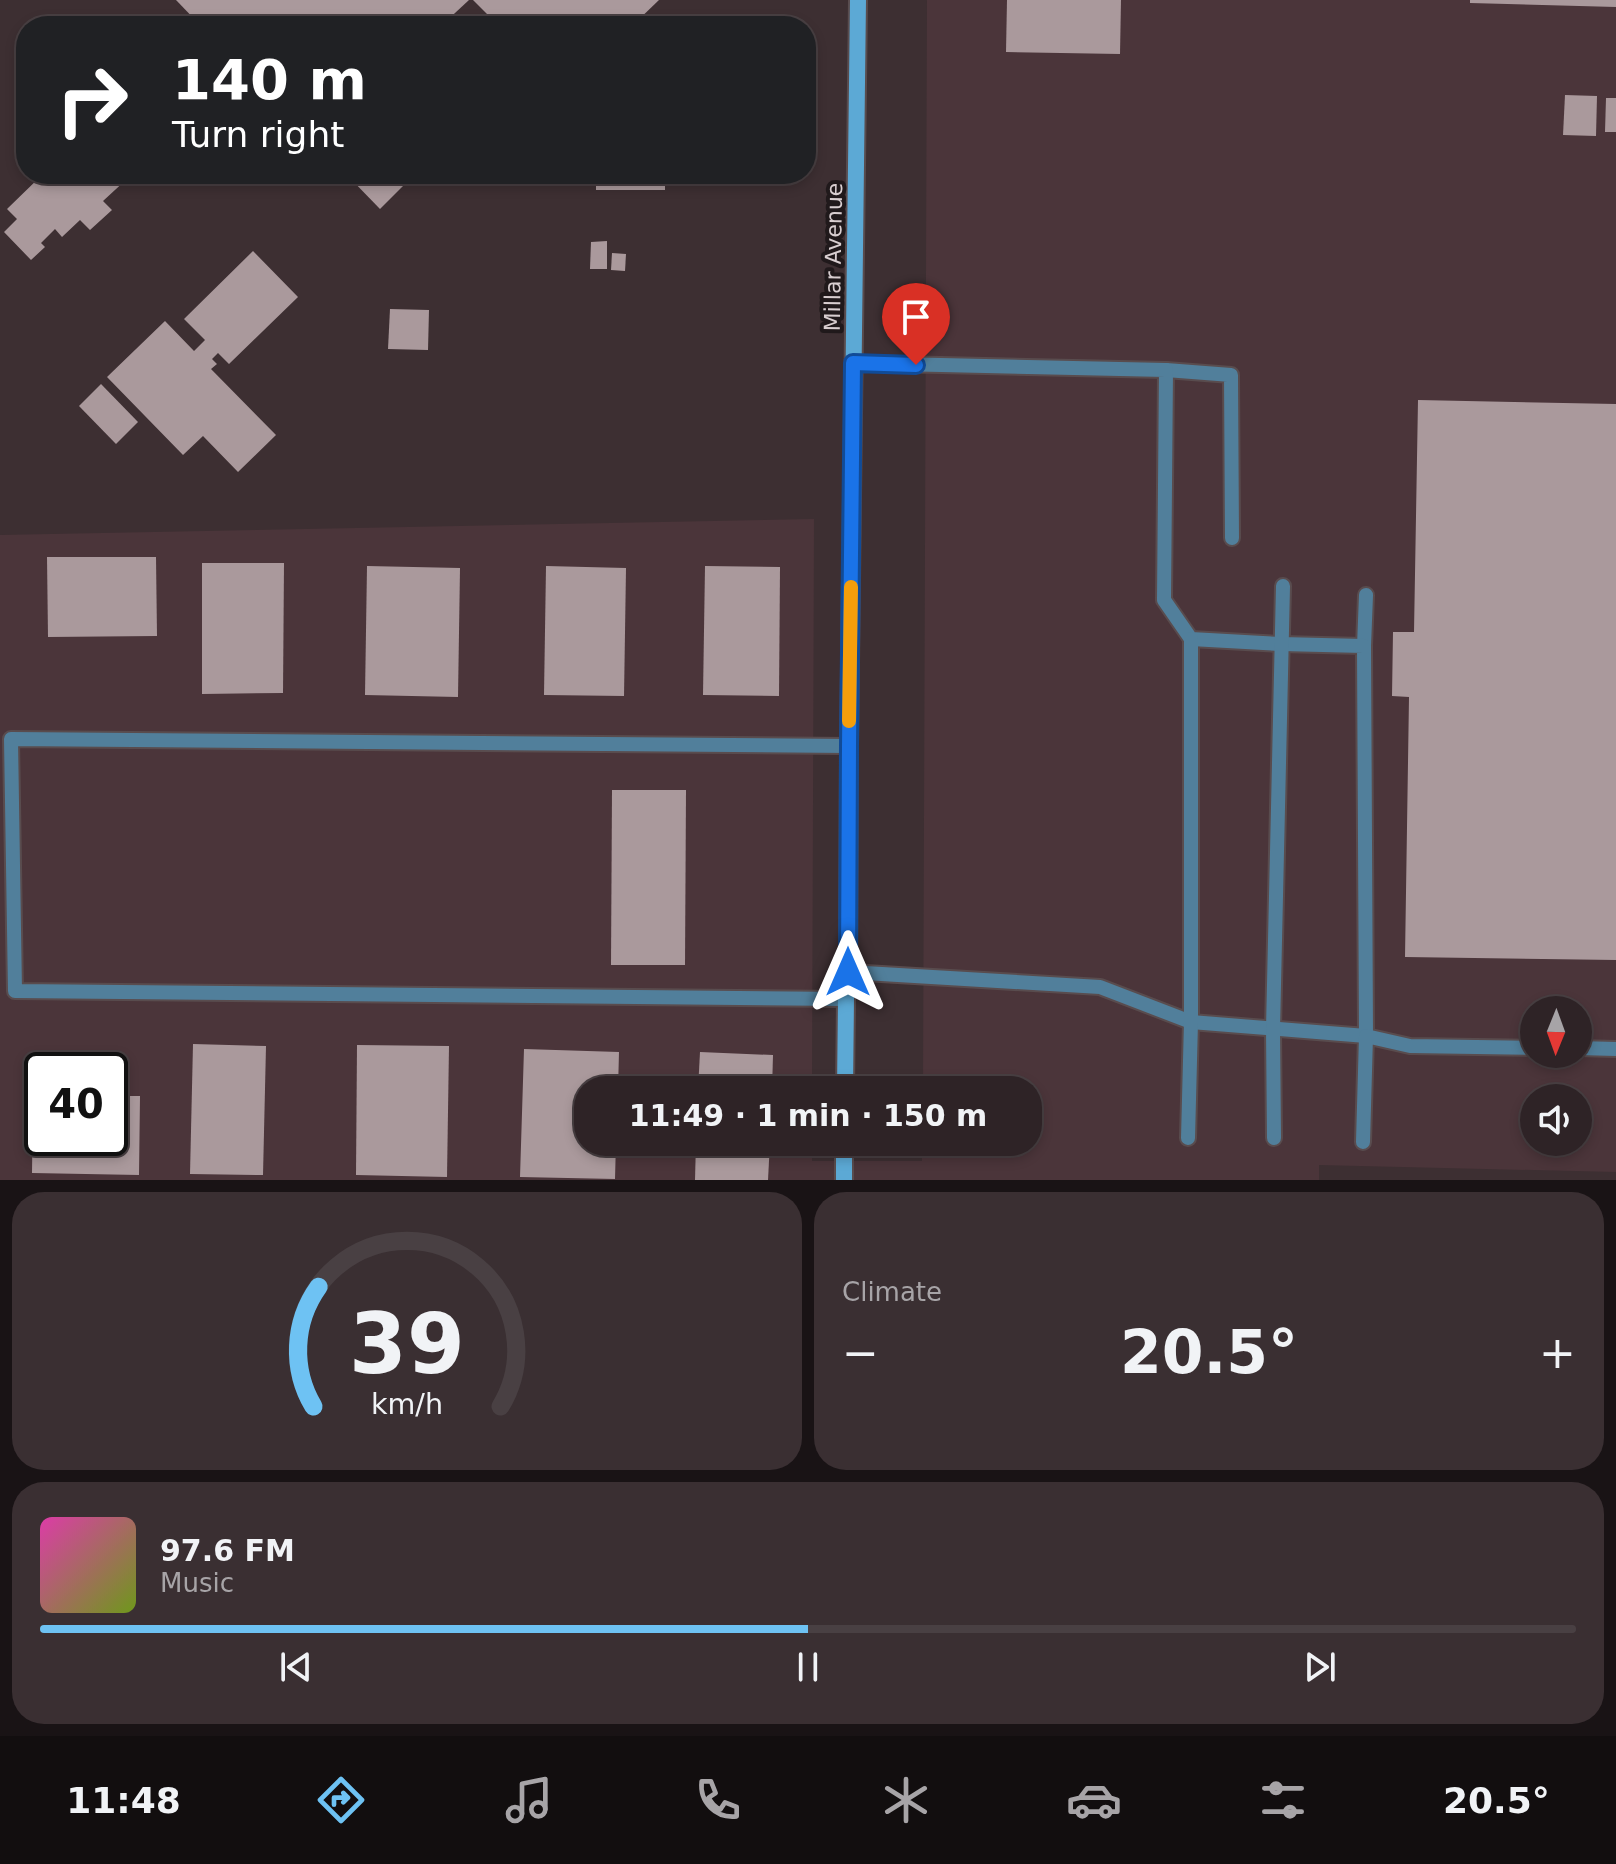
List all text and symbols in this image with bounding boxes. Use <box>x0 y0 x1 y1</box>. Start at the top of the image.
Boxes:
text: 140 m <box>172 47 367 112</box>
icon: right <box>40 48 144 152</box>
text: Turn right <box>172 114 344 155</box>
street label: Millar Avenue <box>820 183 847 332</box>
pin <box>882 283 950 365</box>
icon: arrive <box>894 295 938 339</box>
position arrow <box>806 930 890 1014</box>
north arrow <box>1520 996 1592 1068</box>
map controls <box>1520 996 1592 1156</box>
speed limit sign: 40 <box>24 1052 128 1156</box>
button: sound <box>1520 1084 1592 1156</box>
text: 11:49 · 1 min · 150 m <box>629 1098 987 1133</box>
text: Climate <box>842 1277 942 1307</box>
text: 39 <box>349 1296 465 1393</box>
text: 20.5° <box>1120 1317 1298 1387</box>
text: − <box>842 1327 879 1378</box>
text: + <box>1539 1327 1576 1378</box>
text: km/h <box>371 1387 443 1421</box>
text: 97.6 FM <box>160 1533 295 1568</box>
text: Music <box>160 1568 234 1598</box>
icon: previous <box>274 1645 318 1689</box>
icon: pause <box>786 1645 830 1689</box>
icon: next <box>1298 1645 1342 1689</box>
icon: directions <box>313 1772 369 1828</box>
icon: music <box>501 1772 557 1828</box>
icon: phone <box>690 1772 746 1828</box>
icon: climate <box>878 1772 934 1828</box>
icon: car <box>1066 1772 1122 1828</box>
icon: filters <box>1255 1772 1311 1828</box>
text: 11:48 <box>66 1780 181 1821</box>
text: 20.5° <box>1443 1780 1550 1821</box>

